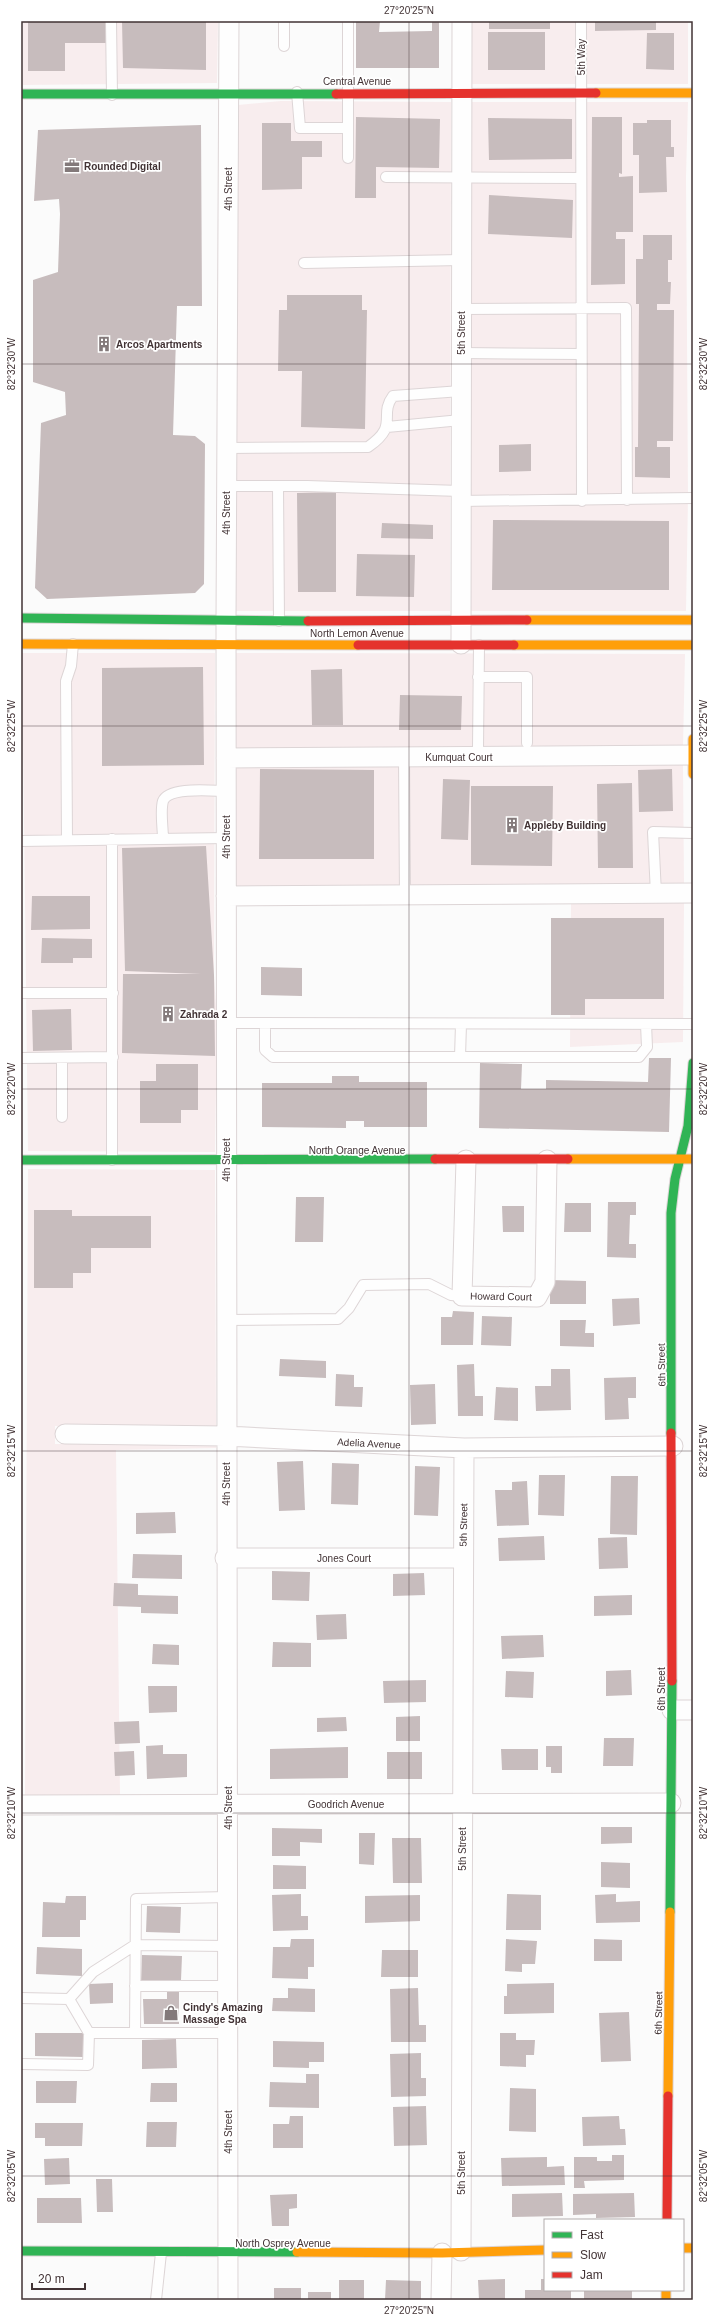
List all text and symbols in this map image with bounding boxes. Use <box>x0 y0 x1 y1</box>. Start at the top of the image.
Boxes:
text: 27°20'25"N <box>384 5 434 16</box>
street label: 5th Way <box>576 39 587 75</box>
street label: Central Avenue <box>323 76 392 87</box>
office icon: Rounded Digital <box>63 157 81 175</box>
place label: Rounded Digital <box>84 161 161 172</box>
street label: 4th Street <box>223 167 234 211</box>
street label: 5th Street <box>456 311 467 355</box>
building icon: Arcos Apartments <box>95 335 113 353</box>
text: 82°32'30"W <box>6 337 17 390</box>
text: 82°32'30"W <box>698 337 709 390</box>
place label: Arcos Apartments <box>116 339 203 350</box>
street label: 4th Street <box>221 491 232 535</box>
street label: North Lemon Avenue <box>310 628 404 639</box>
text: 82°32'25"W <box>6 699 17 752</box>
text: 82°32'25"W <box>698 699 709 752</box>
street label: Kumquat Court <box>425 752 493 763</box>
street label: 4th Street <box>221 815 232 859</box>
building icon: Appleby Building <box>503 816 521 834</box>
place label: Appleby Building <box>524 820 606 831</box>
building icon: Zahrada 2 <box>159 1005 177 1023</box>
place label: Zahrada 2 <box>180 1009 228 1020</box>
text: 82°32'20"W <box>6 1062 17 1115</box>
text: 82°32'20"W <box>698 1062 709 1115</box>
street label: 4th Street <box>221 1138 232 1182</box>
street label: North Orange Avenue <box>309 1145 406 1156</box>
street label: Howard Court <box>470 1290 532 1303</box>
street label: 6th Street <box>656 1343 667 1387</box>
text: 82°32'15"W <box>6 1424 17 1477</box>
text: 82°32'15"W <box>698 1424 709 1477</box>
street label: Adelia Avenue <box>337 1436 402 1451</box>
street label: 4th Street <box>221 1462 232 1506</box>
street label: 5th Street <box>458 1503 469 1547</box>
street label: Jones Court <box>317 1553 371 1564</box>
street label: 6th Street <box>656 1667 667 1711</box>
text: 82°32'10"W <box>6 1786 17 1839</box>
street label: 4th Street <box>223 1786 234 1830</box>
text: 82°32'10"W <box>698 1786 709 1839</box>
street label: Goodrich Avenue <box>308 1799 385 1810</box>
street label: 5th Street <box>457 1827 468 1871</box>
street label: 6th Street <box>653 1991 664 2035</box>
place label: Cindy's Amazing Massage Spa <box>183 2002 263 2025</box>
shop icon: Cindy's Amazing Massage Spa <box>162 2004 180 2022</box>
street label: 4th Street <box>223 2110 234 2154</box>
text: 82°32'05"W <box>6 2149 17 2202</box>
text: 82°32'05"W <box>698 2149 709 2202</box>
street label: 5th Street <box>456 2151 467 2195</box>
legend <box>544 2219 684 2291</box>
text: Fast <box>580 2228 604 2242</box>
street label: North Osprey Avenue <box>235 2238 331 2249</box>
text: Slow <box>580 2248 606 2262</box>
scale bar <box>32 2265 85 2291</box>
text: Jam <box>580 2268 603 2282</box>
text: 20 m <box>38 2272 65 2286</box>
text: 27°20'25"N <box>384 2305 434 2316</box>

